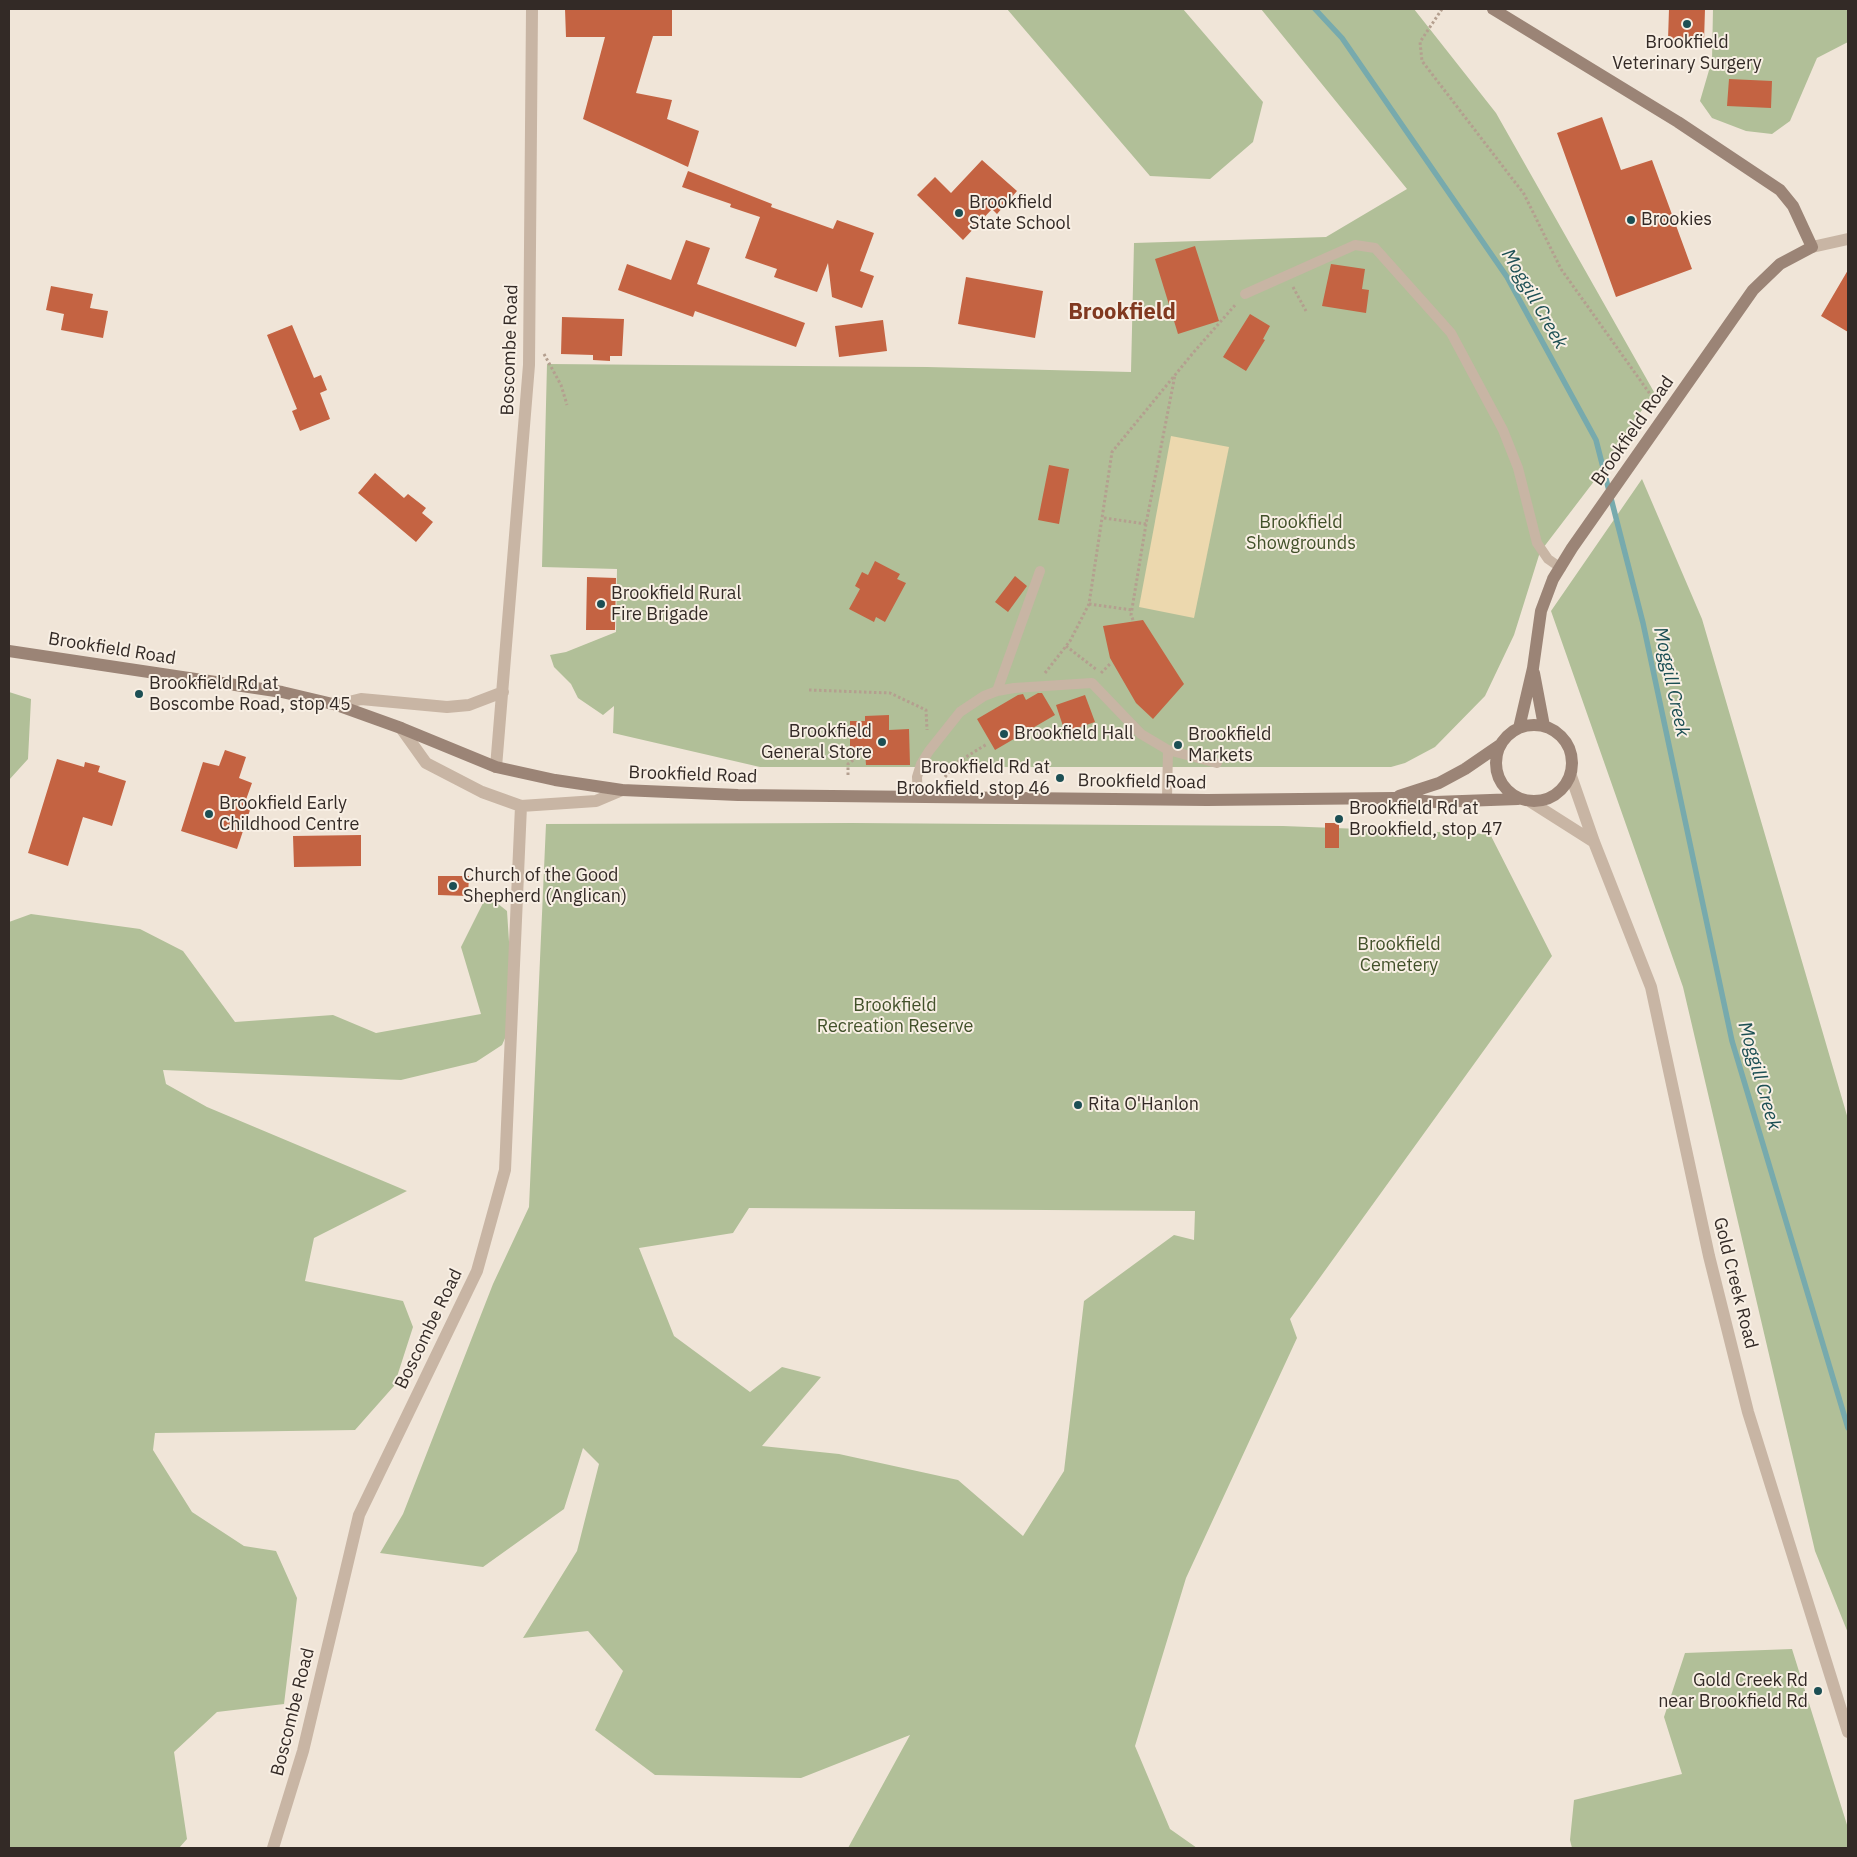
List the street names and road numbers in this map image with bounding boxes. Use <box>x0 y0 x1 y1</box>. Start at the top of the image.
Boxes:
street label: Boscombe Road <box>497 284 523 416</box>
street label: Brookfield Road <box>1587 372 1679 490</box>
street label: Brookfield Road <box>47 628 177 670</box>
street label: Brookfield Road <box>628 762 758 788</box>
street label: Brookfield Road <box>1077 770 1207 794</box>
street label: Gold Creek Road <box>1708 1215 1762 1351</box>
street label: Boscombe Road <box>391 1265 467 1393</box>
street label: Boscombe Road <box>267 1646 319 1778</box>

